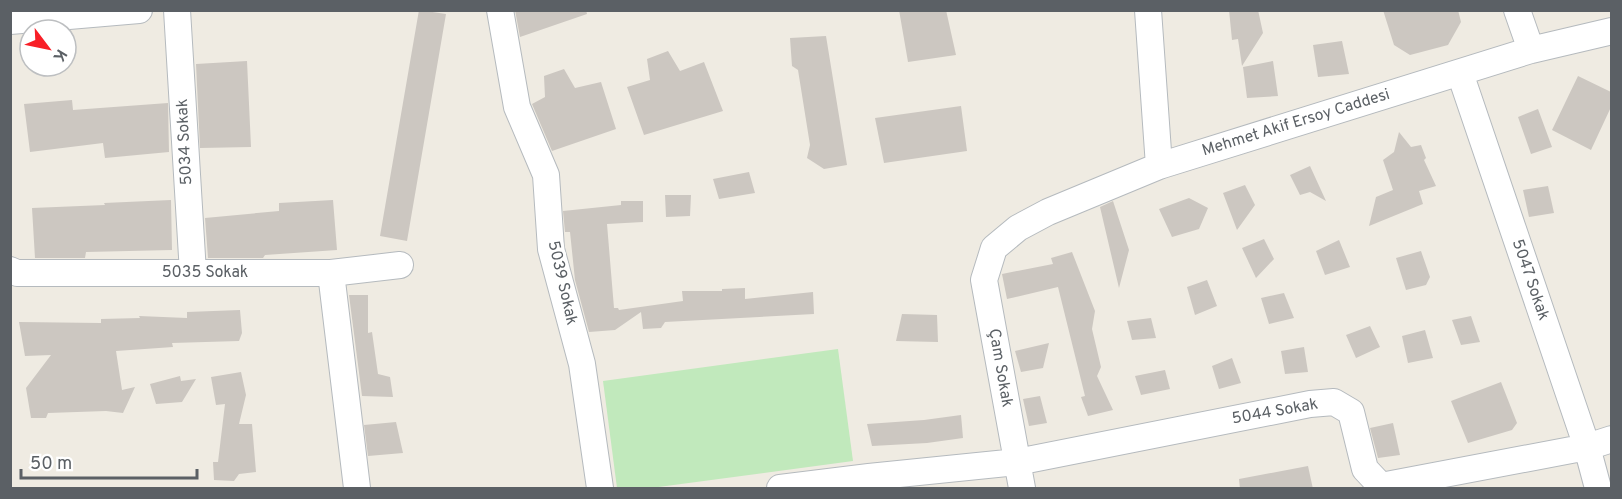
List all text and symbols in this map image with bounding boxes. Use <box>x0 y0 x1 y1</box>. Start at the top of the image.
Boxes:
north arrow <box>18 18 78 78</box>
text: K <box>48 45 71 65</box>
street label: Mehmet Akif Ersoy Caddesi <box>1200 85 1392 161</box>
street label: 5034 Sokak <box>173 98 197 186</box>
street label: 5047 Sokak <box>1507 237 1553 323</box>
street label: 5039 Sokak <box>543 239 581 327</box>
street label: 5035 Sokak <box>162 263 248 283</box>
street label: Çam Sokak <box>983 327 1017 409</box>
street label: 5044 Sokak <box>1230 395 1320 429</box>
scale bar <box>21 442 196 480</box>
text: 50 m <box>30 453 72 476</box>

